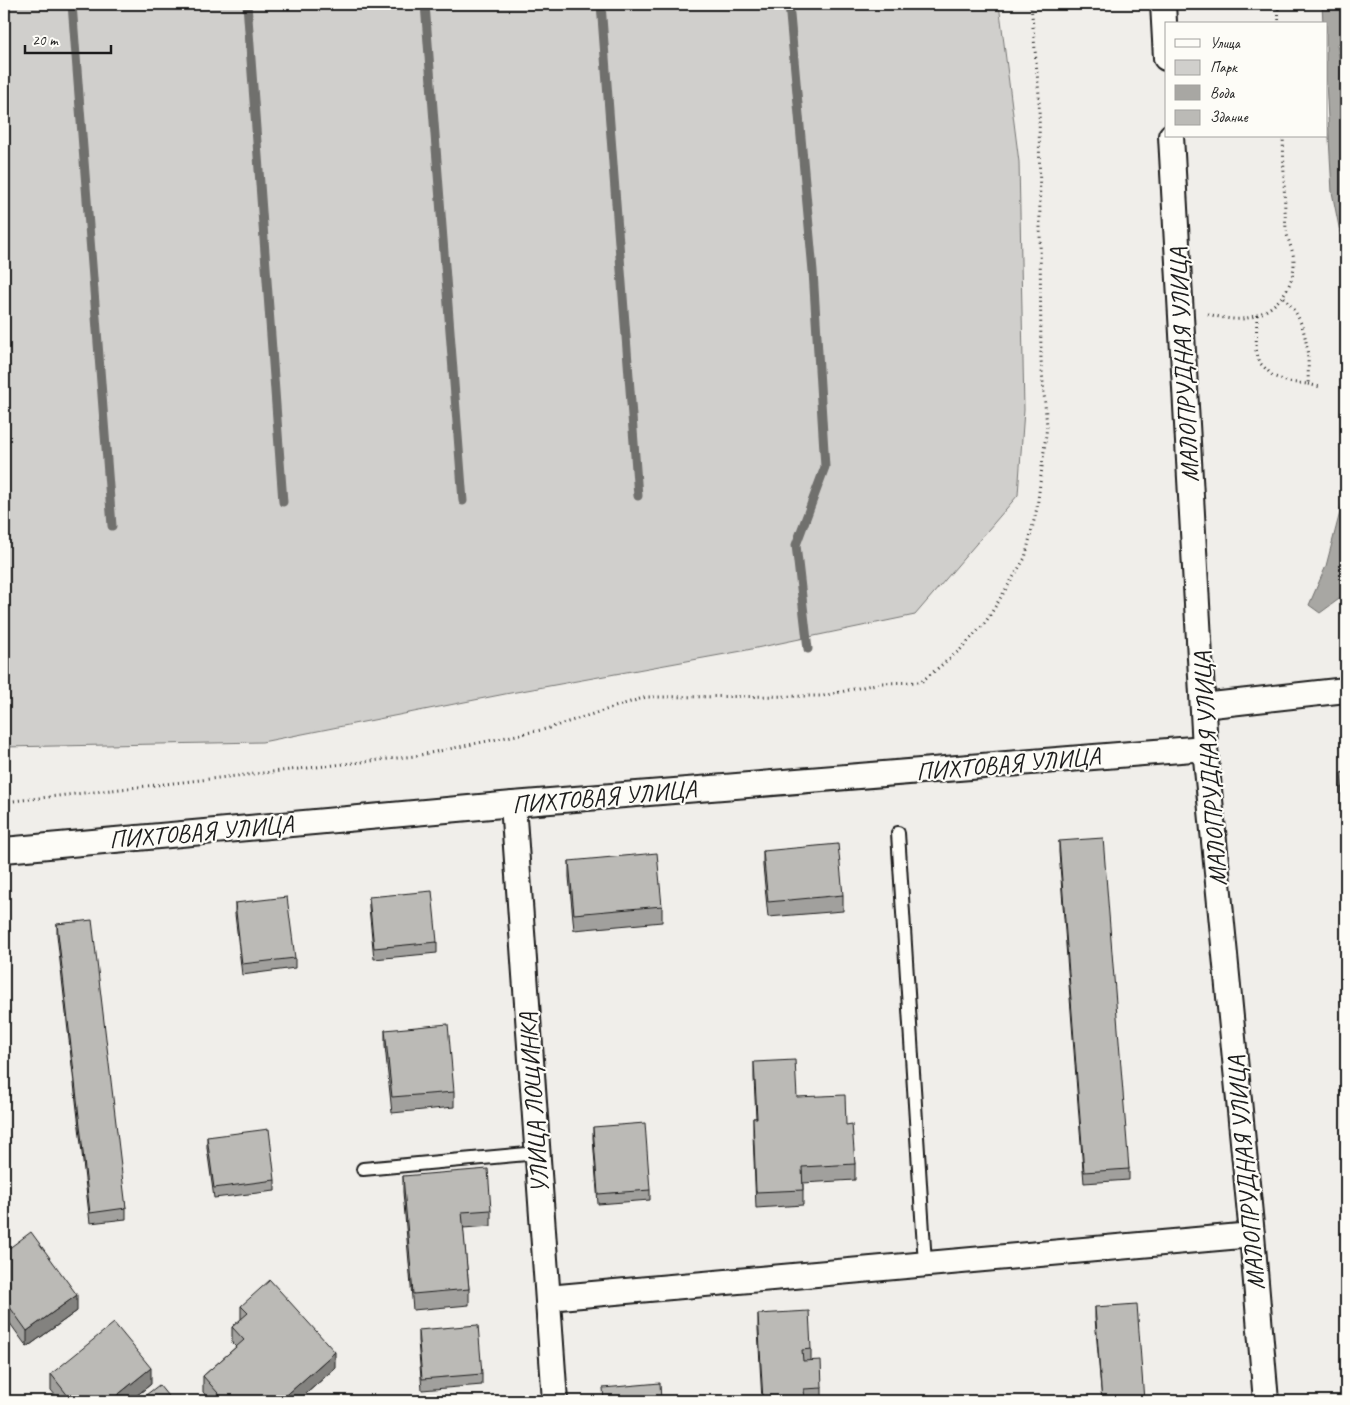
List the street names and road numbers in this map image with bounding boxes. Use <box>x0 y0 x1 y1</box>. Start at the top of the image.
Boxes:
street label: МАЛОПРУДНАЯ УЛИЦА <box>1162 247 1206 483</box>
street label: МАЛОПРУДНАЯ УЛИЦА <box>1186 650 1234 887</box>
street label: ПИХТОВАЯ УЛИЦА <box>915 740 1103 788</box>
street label: ПИХТОВАЯ УЛИЦА <box>511 773 699 821</box>
street label: ПИХТОВАЯ УЛИЦА <box>108 808 296 856</box>
street label: УЛИЦА ЛОЩИНКА <box>512 1011 556 1194</box>
street label: МАЛОПРУДНАЯ УЛИЦА <box>1220 1054 1272 1291</box>

